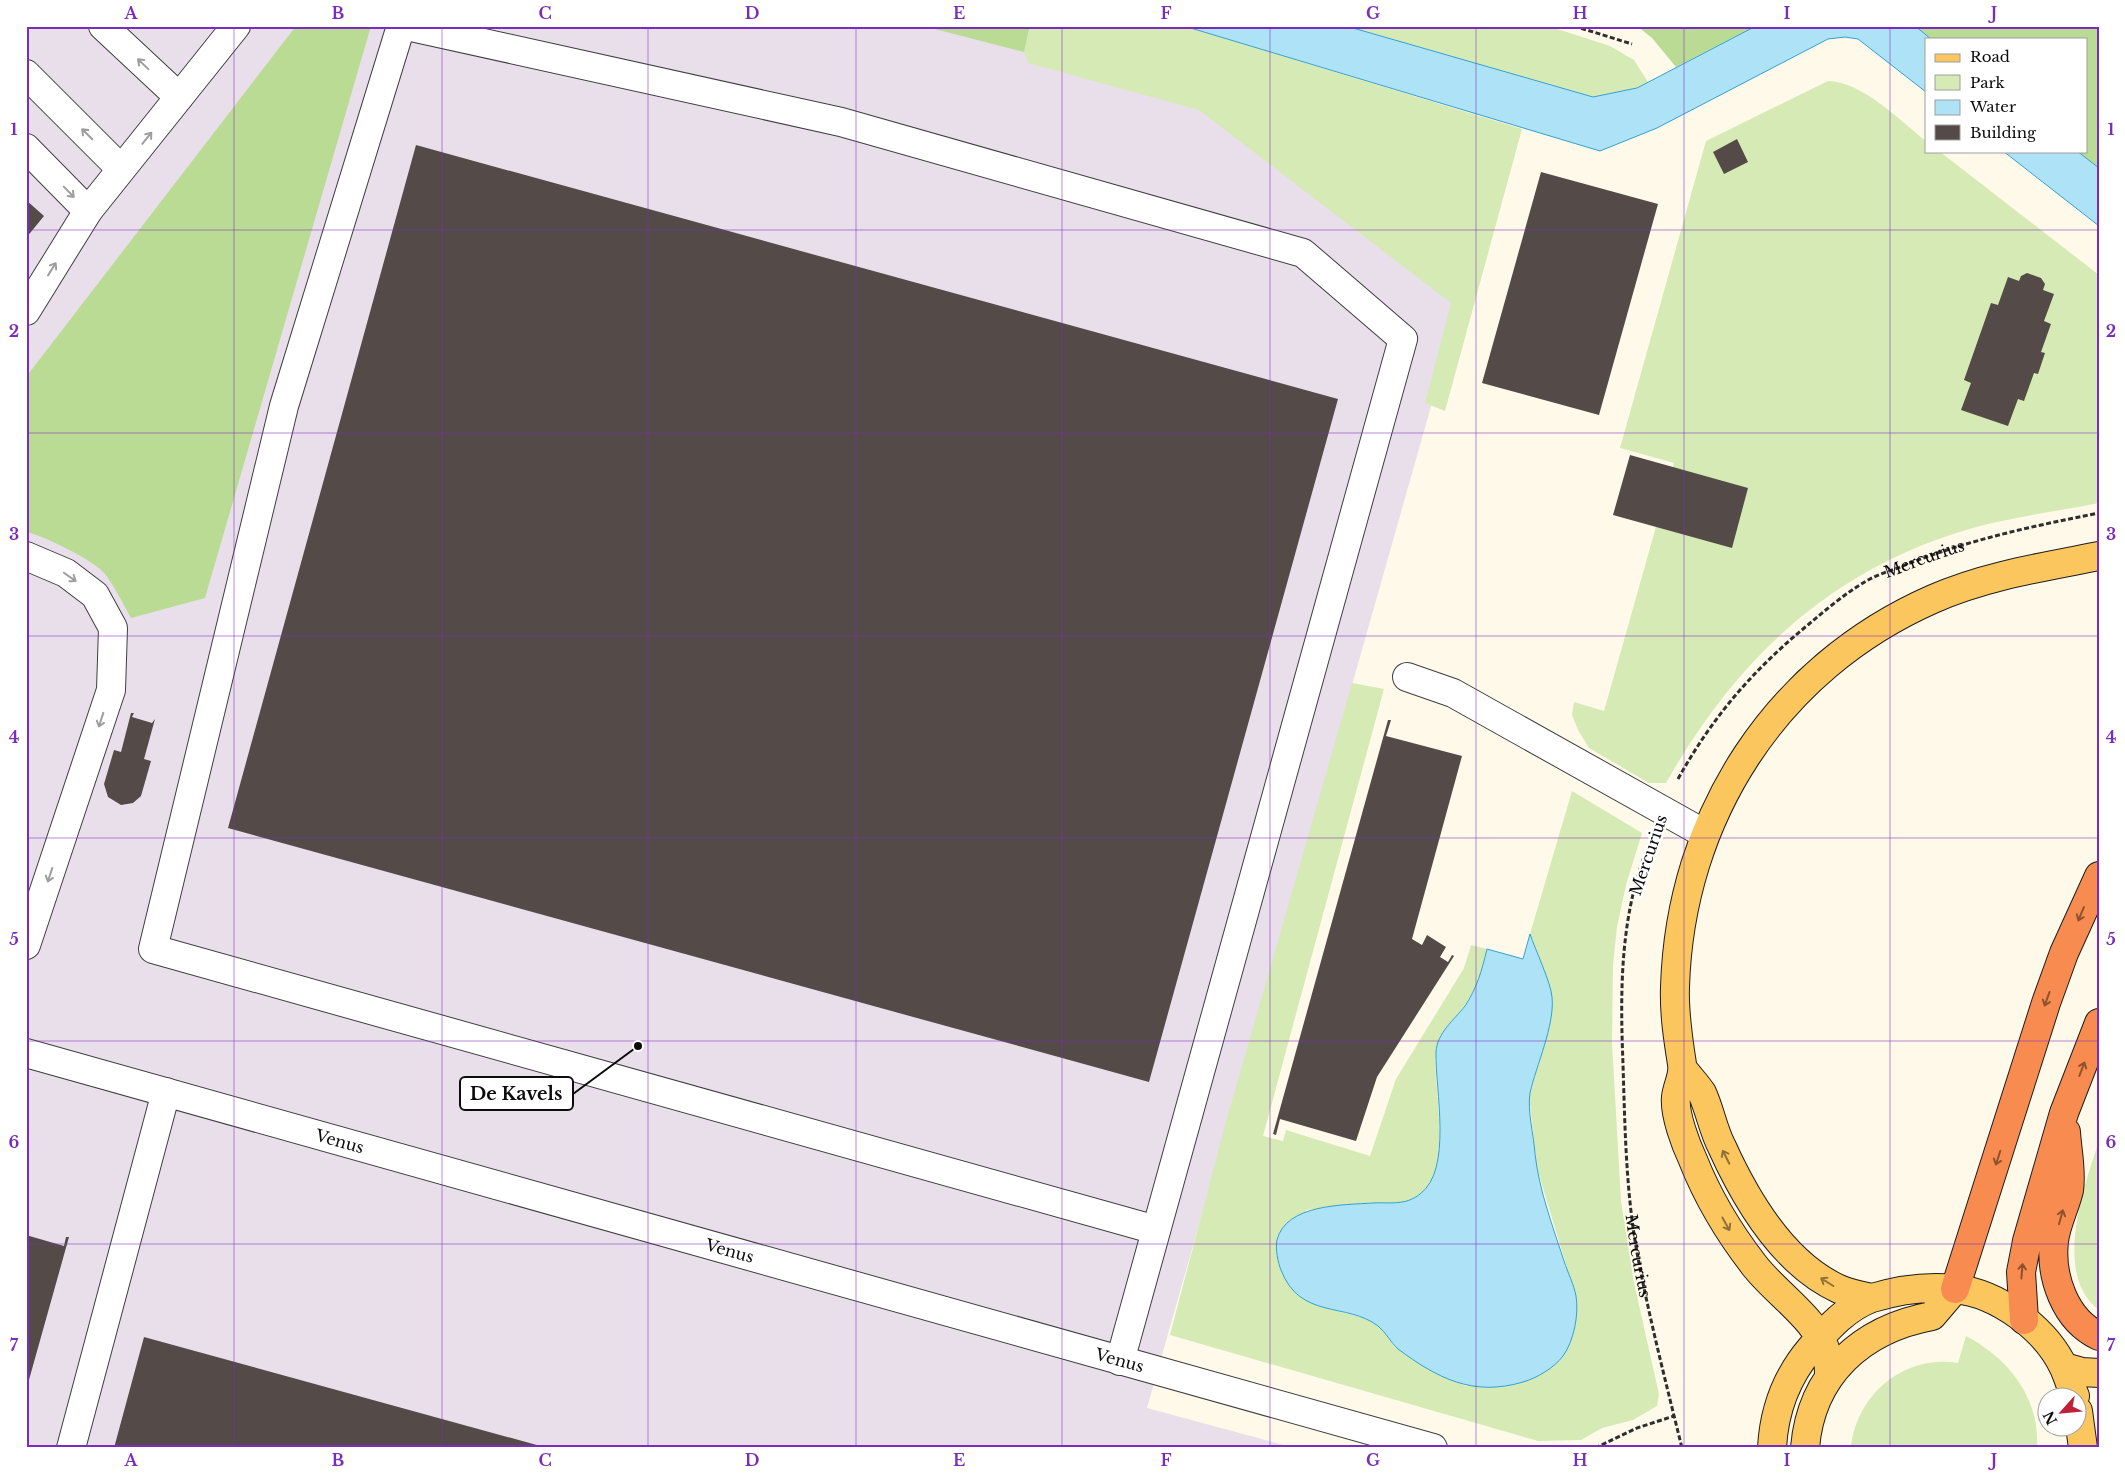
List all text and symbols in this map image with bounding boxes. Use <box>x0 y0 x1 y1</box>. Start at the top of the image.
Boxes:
text: A <box>124 3 139 23</box>
text: B <box>332 3 345 23</box>
text: C <box>538 3 552 23</box>
text: D <box>745 3 759 23</box>
text: E <box>953 3 965 23</box>
text: F <box>1160 3 1172 23</box>
text: G <box>1366 3 1380 23</box>
text: H <box>1572 3 1588 23</box>
text: I <box>1784 3 1791 23</box>
text: J <box>1988 3 1997 23</box>
legend <box>1925 38 2088 152</box>
text: Road <box>1970 47 2010 66</box>
one-way arrow <box>137 58 150 70</box>
text: Park <box>1970 73 2006 92</box>
text: Water <box>1969 97 2017 116</box>
text: 1 <box>11 119 18 139</box>
text: 1 <box>2108 119 2115 139</box>
text: Building <box>1970 123 2037 142</box>
one-way arrow <box>81 128 93 140</box>
one-way arrow <box>141 131 152 144</box>
one-way arrow <box>63 186 75 198</box>
one-way arrow <box>47 263 57 277</box>
text: 2 <box>9 321 19 341</box>
text: 2 <box>2106 321 2116 341</box>
text: 3 <box>9 524 19 544</box>
text: 3 <box>2106 524 2116 544</box>
street label: Mercurius <box>1881 535 1967 582</box>
one-way arrow <box>63 572 77 582</box>
one-way arrow <box>96 712 105 728</box>
text: 4 <box>9 727 19 747</box>
text: 4 <box>2106 727 2116 747</box>
street label: Mercurius <box>1625 812 1671 898</box>
one-way arrow <box>45 866 54 882</box>
one-way arrow <box>2075 906 2085 921</box>
text: 5 <box>9 929 19 949</box>
text: 5 <box>2106 929 2116 949</box>
one-way arrow <box>2042 991 2051 1006</box>
one-way arrow <box>2078 1061 2087 1077</box>
callout: De Kavels <box>460 1077 573 1110</box>
text: De Kavels <box>470 1083 562 1105</box>
street label: Venus <box>312 1125 366 1157</box>
text: 6 <box>9 1132 20 1152</box>
text: 6 <box>2106 1132 2117 1152</box>
one-way arrow <box>1721 1149 1731 1164</box>
one-way arrow <box>1992 1150 2002 1166</box>
one-way arrow <box>2056 1210 2066 1226</box>
street label: Mercurius <box>1621 1213 1656 1299</box>
one-way arrow <box>1722 1216 1731 1231</box>
street label: Venus <box>702 1234 756 1267</box>
one-way arrow <box>2017 1263 2027 1279</box>
one-way arrow <box>1820 1276 1834 1287</box>
text: 7 <box>10 1335 19 1355</box>
text: 7 <box>2107 1335 2116 1355</box>
street label: Venus <box>1092 1343 1146 1376</box>
north arrow <box>2038 1386 2088 1436</box>
text: N <box>2039 1408 2061 1428</box>
text: A <box>124 1450 139 1470</box>
text: B <box>332 1450 345 1470</box>
text: C <box>538 1450 552 1470</box>
text: D <box>745 1450 759 1470</box>
text: E <box>953 1450 965 1470</box>
text: F <box>1160 1450 1172 1470</box>
text: G <box>1366 1450 1380 1470</box>
text: H <box>1572 1450 1588 1470</box>
text: I <box>1784 1450 1791 1470</box>
text: J <box>1988 1450 1997 1470</box>

